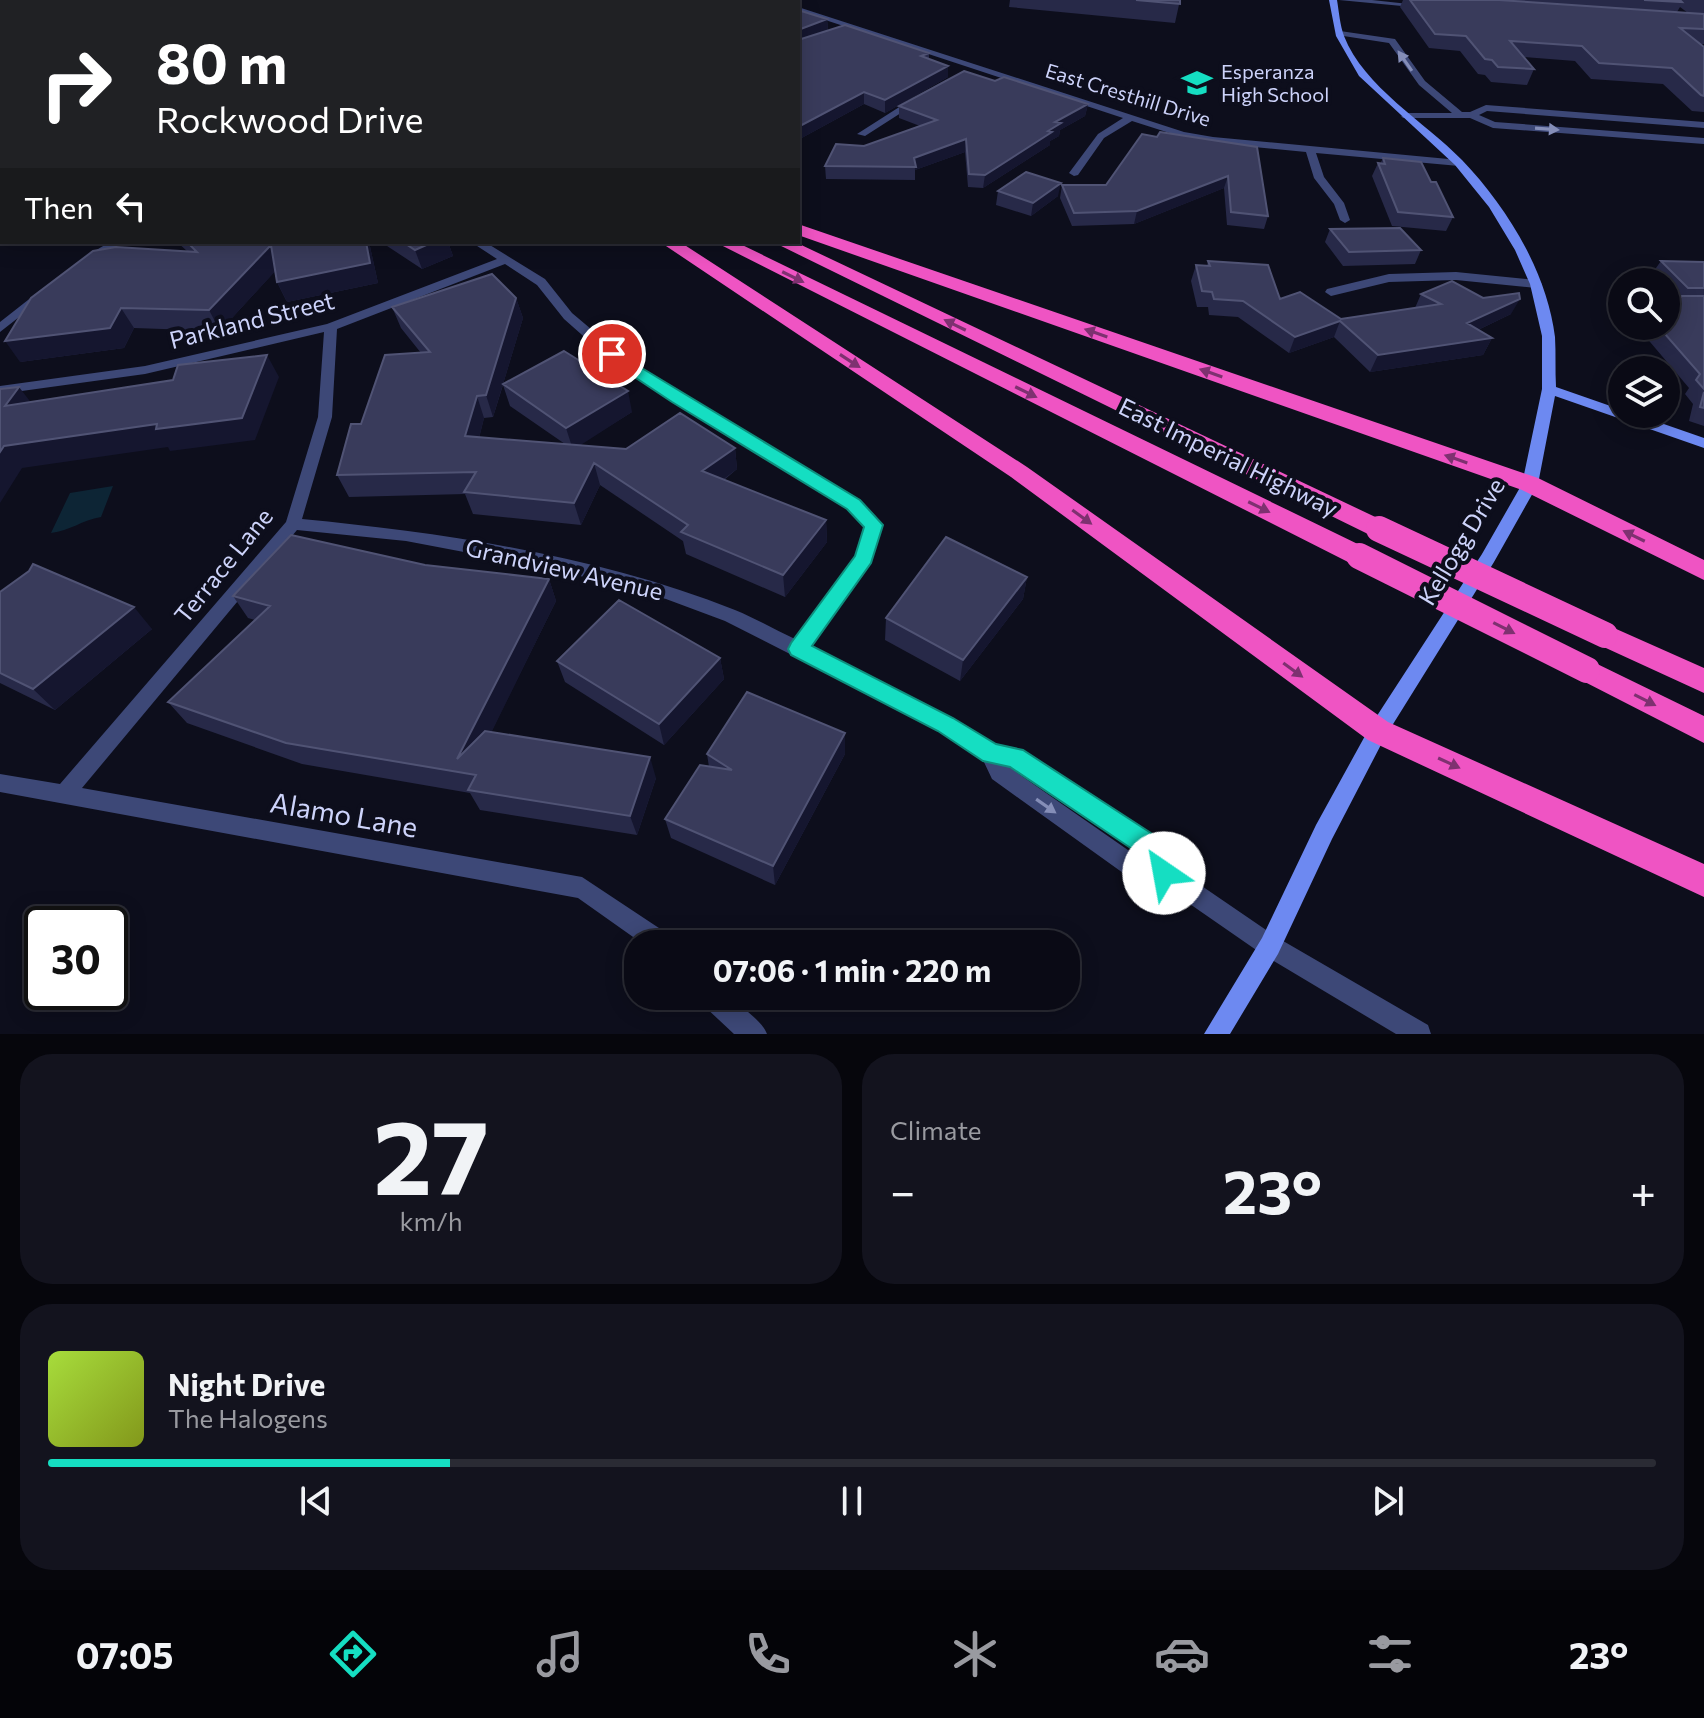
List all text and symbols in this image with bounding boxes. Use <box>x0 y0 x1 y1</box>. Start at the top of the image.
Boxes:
text: 80 m <box>156 27 287 96</box>
icon: right <box>24 32 128 136</box>
one-way arrow <box>1398 50 1413 71</box>
street label: East Cresthill Drive <box>1043 58 1214 131</box>
place label: Esperanza High School <box>1221 59 1329 106</box>
school or university icon: Esperanza High School <box>1180 66 1214 100</box>
text: Rockwood Drive <box>156 96 424 140</box>
one-way arrow <box>1535 123 1560 136</box>
icon: left <box>109 184 153 228</box>
text: Then <box>24 188 93 225</box>
map controls <box>1608 268 1680 428</box>
button: search <box>1608 268 1680 340</box>
one-way arrow <box>782 270 805 283</box>
street label: Parkland Street <box>166 285 337 354</box>
one-way arrow <box>943 319 966 332</box>
pin <box>578 320 646 388</box>
one-way arrow <box>1084 326 1108 338</box>
icon: arrive <box>590 332 634 376</box>
one-way arrow <box>839 354 861 368</box>
button: layers <box>1608 356 1680 428</box>
one-way arrow <box>1198 366 1222 379</box>
one-way arrow <box>1015 385 1038 399</box>
street label: East Imperial Highway <box>1114 391 1343 522</box>
one-way arrow <box>1444 452 1468 464</box>
street label: Kellogg Drive <box>1411 472 1510 610</box>
one-way arrow <box>1248 500 1271 514</box>
street label: Terrace Lane <box>168 502 278 628</box>
one-way arrow <box>1072 509 1093 525</box>
one-way arrow <box>1623 529 1646 543</box>
street label: Grandview Avenue <box>463 532 666 605</box>
one-way arrow <box>1492 622 1515 635</box>
one-way arrow <box>1283 661 1304 677</box>
one-way arrow <box>1634 693 1657 706</box>
one-way arrow <box>1437 756 1460 770</box>
street label: Alamo Lane <box>268 784 421 844</box>
one-way arrow <box>1035 798 1056 813</box>
position arrow <box>1122 831 1206 915</box>
speed limit sign: 30 <box>24 906 128 1010</box>
text: 07:06 · 1 min · 220 m <box>713 951 991 988</box>
text: 27 <box>373 1089 489 1216</box>
text: Climate <box>890 1114 982 1145</box>
text: 23° <box>1223 1153 1322 1226</box>
text: − <box>890 1163 915 1217</box>
text: + <box>1630 1163 1656 1217</box>
text: km/h <box>399 1205 463 1236</box>
text: Night Drive <box>168 1365 325 1402</box>
text: The Halogens <box>168 1402 328 1433</box>
icon: previous <box>294 1479 338 1523</box>
icon: pause <box>830 1479 874 1523</box>
icon: next <box>1366 1479 1410 1523</box>
icon: directions <box>325 1626 381 1682</box>
icon: music <box>532 1626 588 1682</box>
icon: phone <box>740 1626 796 1682</box>
icon: climate <box>947 1626 1003 1682</box>
icon: car <box>1154 1626 1210 1682</box>
icon: filters <box>1362 1626 1418 1682</box>
text: 07:05 <box>76 1632 173 1676</box>
text: 23° <box>1569 1632 1628 1676</box>

